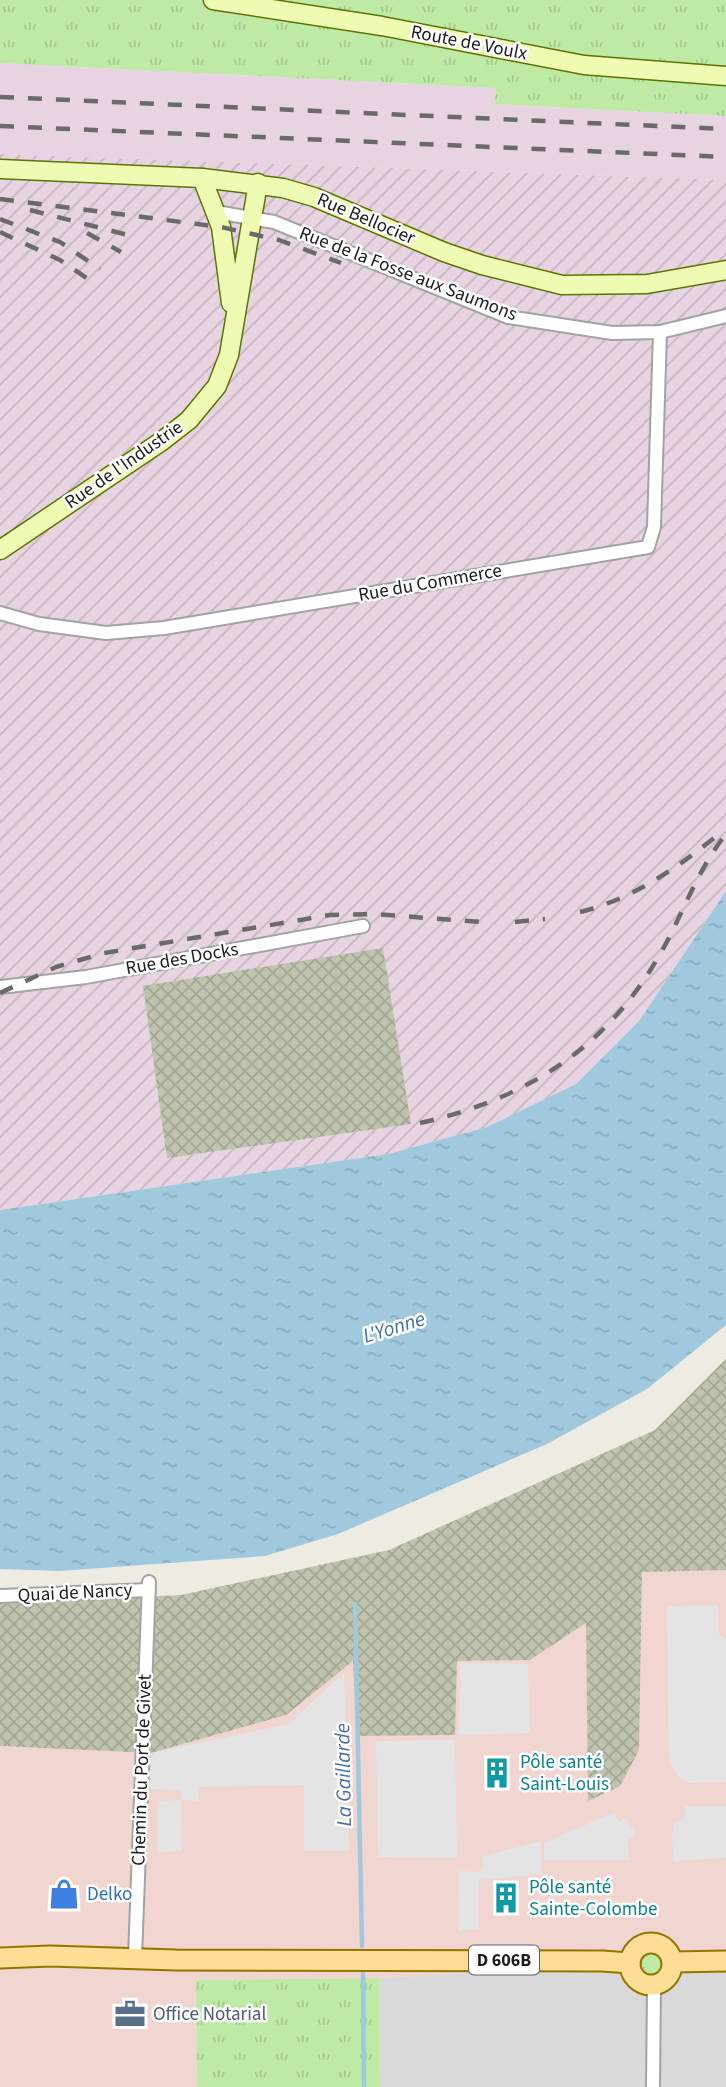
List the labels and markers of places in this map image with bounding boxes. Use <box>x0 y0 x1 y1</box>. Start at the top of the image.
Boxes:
place label: Pôle santé Saint-Louis <box>520 1749 609 1798</box>
building icon: Pôle santé Saint-Louis <box>480 1756 514 1790</box>
place label: Pôle santé Sainte-Colombe <box>529 1874 657 1923</box>
shop icon: Delko <box>47 1877 81 1911</box>
place label: Delko <box>87 1881 132 1908</box>
building icon: Pôle santé Sainte-Colombe <box>489 1881 523 1915</box>
office icon: Office Notarial <box>113 1997 147 2031</box>
place label: Office Notarial <box>153 2001 266 2028</box>

